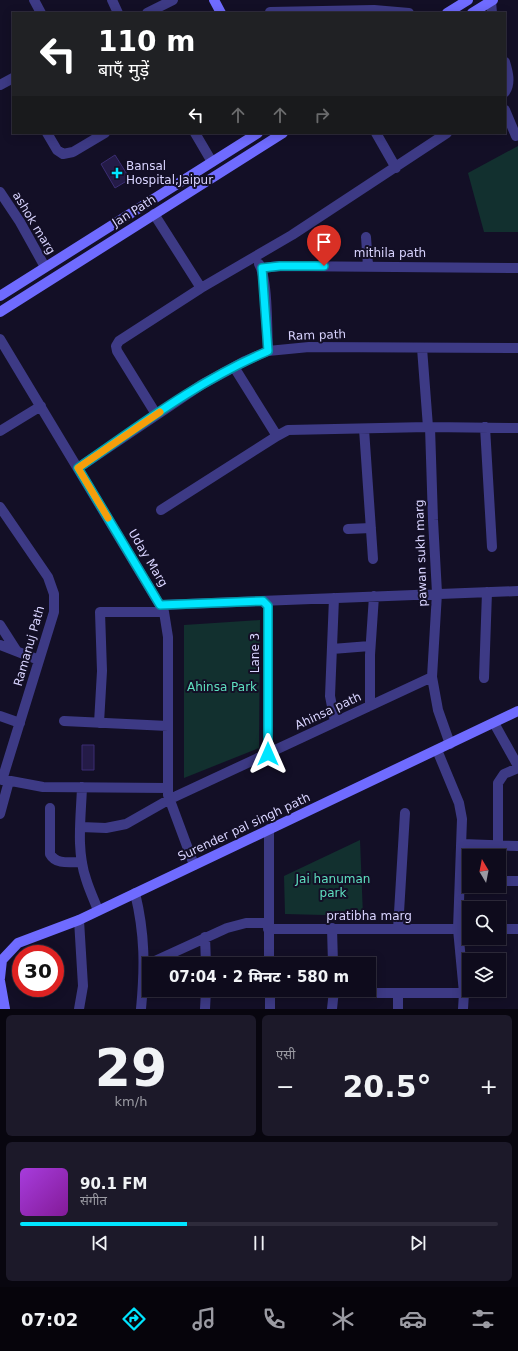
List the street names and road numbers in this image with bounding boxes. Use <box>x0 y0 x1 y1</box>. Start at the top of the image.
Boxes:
street label: ashok marg <box>10 189 58 257</box>
street label: Jan Path <box>109 192 158 230</box>
street label: mithila path <box>354 246 426 260</box>
street label: Ram path <box>288 327 346 343</box>
street label: pawan sukh marg <box>412 499 430 607</box>
street label: Uday Marg <box>125 527 171 589</box>
street label: Ramanuj Path <box>11 604 47 688</box>
street label: Lane 3 <box>248 633 262 673</box>
street label: Ahinsa path <box>293 690 363 732</box>
street label: Surender pal singh path <box>176 790 312 864</box>
street label: pratibha marg <box>326 909 412 923</box>

